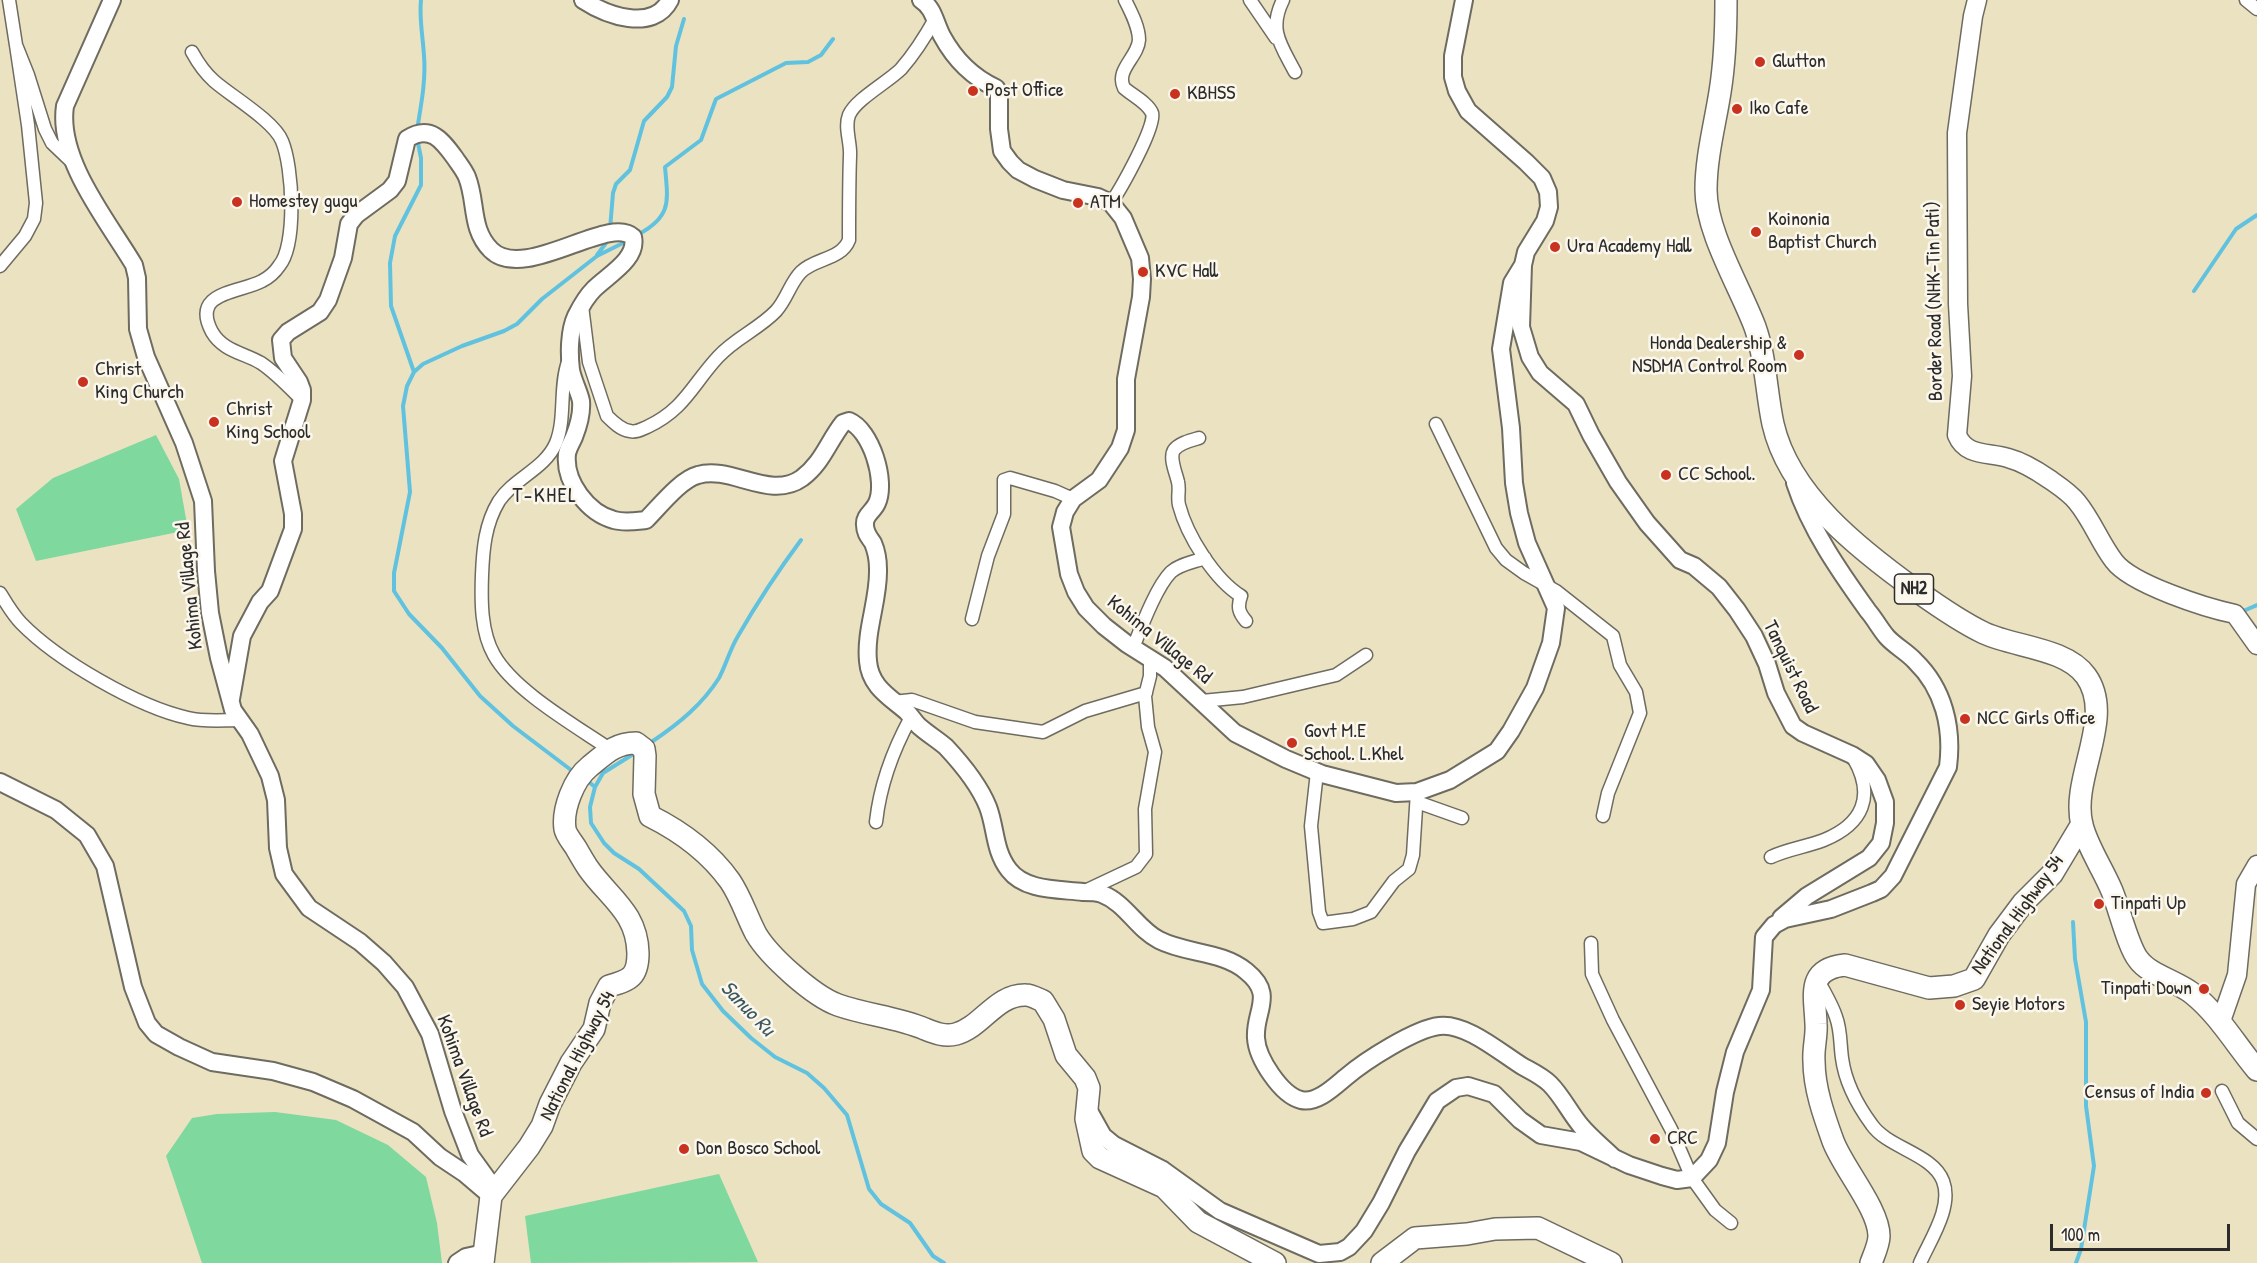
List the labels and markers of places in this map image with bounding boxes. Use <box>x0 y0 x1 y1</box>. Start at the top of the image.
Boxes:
place label: Glutton <box>1772 50 1826 74</box>
marker: Glutton <box>1753 55 1767 69</box>
place label: Post Office <box>985 79 1064 103</box>
place label: KBHSS <box>1187 82 1235 106</box>
marker: Post Office <box>966 84 980 98</box>
marker: KBHSS <box>1168 87 1182 101</box>
place label: Iko Cafe <box>1749 97 1809 121</box>
marker: Iko Cafe <box>1730 102 1744 116</box>
place label: Homestey gugu <box>249 190 357 214</box>
place label: ATM <box>1090 191 1121 215</box>
marker: Homestey gugu <box>230 195 244 209</box>
marker: ATM <box>1071 196 1085 210</box>
place label: Koinonia Baptist Church <box>1768 208 1876 255</box>
marker: Koinonia Baptist Church <box>1749 225 1763 239</box>
place label: Ura Academy Hall <box>1567 235 1692 259</box>
marker: Ura Academy Hall <box>1548 240 1562 254</box>
place label: KVC Hall <box>1155 260 1218 284</box>
marker: KVC Hall <box>1136 265 1150 279</box>
place label: Honda Dealership & NSDMA Control Room <box>1632 332 1787 379</box>
marker: Honda Dealership & NSDMA Control Room <box>1792 348 1806 362</box>
place label: Christ King Church <box>95 358 184 405</box>
marker: Christ King Church <box>76 375 90 389</box>
place label: Christ King School <box>226 398 310 445</box>
marker: Christ King School <box>207 415 221 429</box>
place label: CC School. <box>1678 463 1756 487</box>
marker: CC School. <box>1659 468 1673 482</box>
place label: NCC Girls Office <box>1977 707 2095 731</box>
marker: NCC Girls Office <box>1958 712 1972 726</box>
place label: Govt M.E School. L.Khel <box>1304 720 1404 767</box>
marker: Govt M.E School. L.Khel <box>1285 736 1299 750</box>
place label: Tinpati Up <box>2111 892 2186 916</box>
marker: Tinpati Up <box>2092 897 2106 911</box>
place label: Tinpati Down <box>2101 977 2192 1001</box>
marker: Tinpati Down <box>2197 982 2211 996</box>
place label: Seyie Motors <box>1972 993 2065 1017</box>
marker: Seyie Motors <box>1953 998 1967 1012</box>
place label: Census of India <box>2084 1081 2194 1105</box>
marker: Census of India <box>2199 1086 2213 1100</box>
place label: CRC <box>1667 1127 1698 1151</box>
marker: CRC <box>1648 1132 1662 1146</box>
place label: Don Bosco School <box>696 1137 820 1161</box>
marker: Don Bosco School <box>677 1142 691 1156</box>

